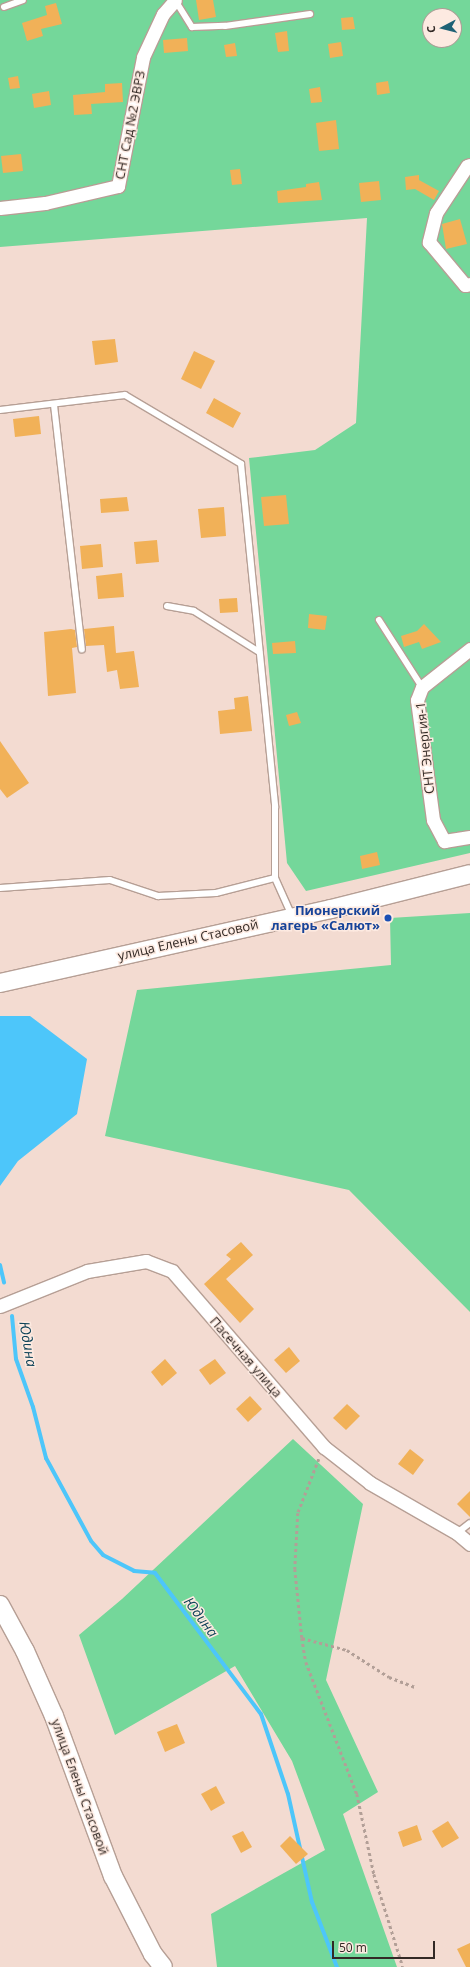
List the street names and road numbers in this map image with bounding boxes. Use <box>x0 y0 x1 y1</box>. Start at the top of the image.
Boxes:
street label: СНТ Сад №2 ЭВРЗ <box>112 69 148 181</box>
street label: СНТ Энергия-1 <box>412 701 438 795</box>
street label: улица Елены Стасовой <box>116 916 260 964</box>
street label: Пасечная улица <box>207 1314 285 1400</box>
street label: улица Елены Стасовой <box>48 1717 112 1857</box>

